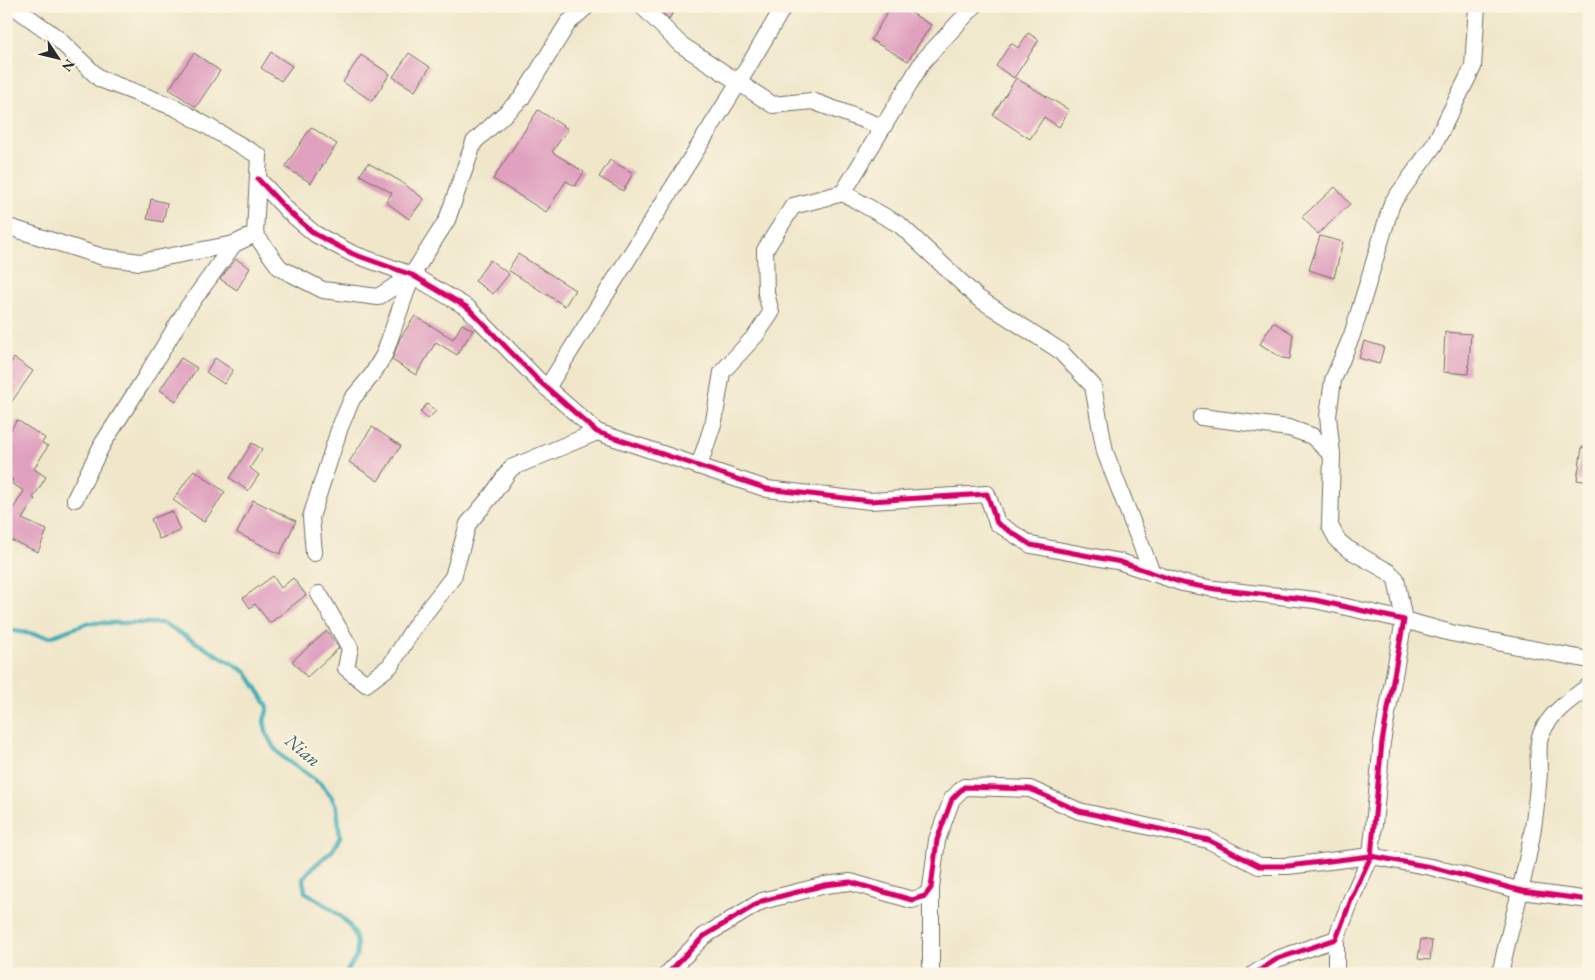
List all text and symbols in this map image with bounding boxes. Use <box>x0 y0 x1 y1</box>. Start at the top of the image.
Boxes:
north arrow <box>32 32 82 82</box>
text: N <box>58 56 79 76</box>
water label: Nian <box>279 727 326 772</box>

